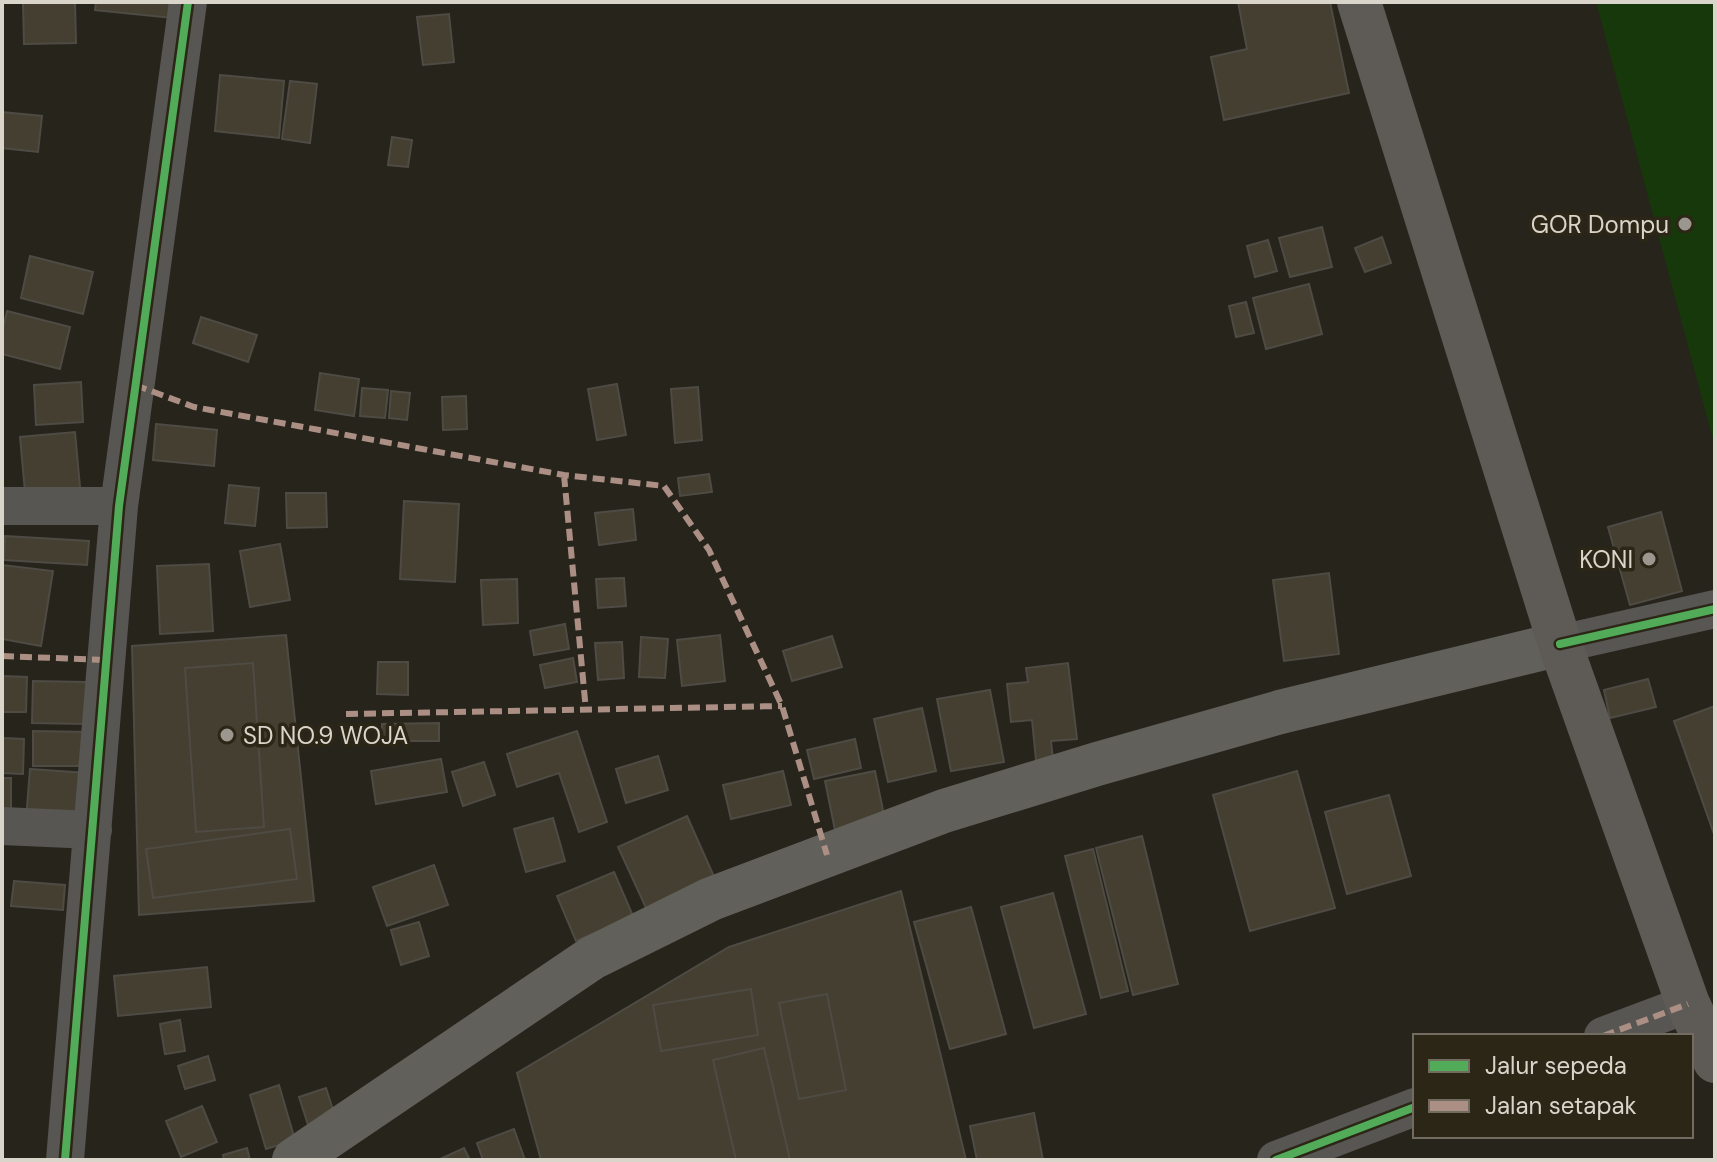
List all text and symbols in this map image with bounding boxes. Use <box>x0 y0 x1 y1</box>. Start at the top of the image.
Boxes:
place label: GOR Dompu <box>1531 209 1669 240</box>
marker: GOR Dompu <box>1676 215 1694 233</box>
place label: KONI <box>1579 544 1633 575</box>
marker: KONI <box>1640 550 1658 568</box>
place label: SD NO.9 WOJA <box>243 720 408 751</box>
marker: SD NO.9 WOJA <box>218 726 236 744</box>
legend <box>1413 1034 1693 1138</box>
text: Jalur sepeda <box>1485 1050 1627 1081</box>
text: Jalan setapak <box>1485 1090 1637 1121</box>

